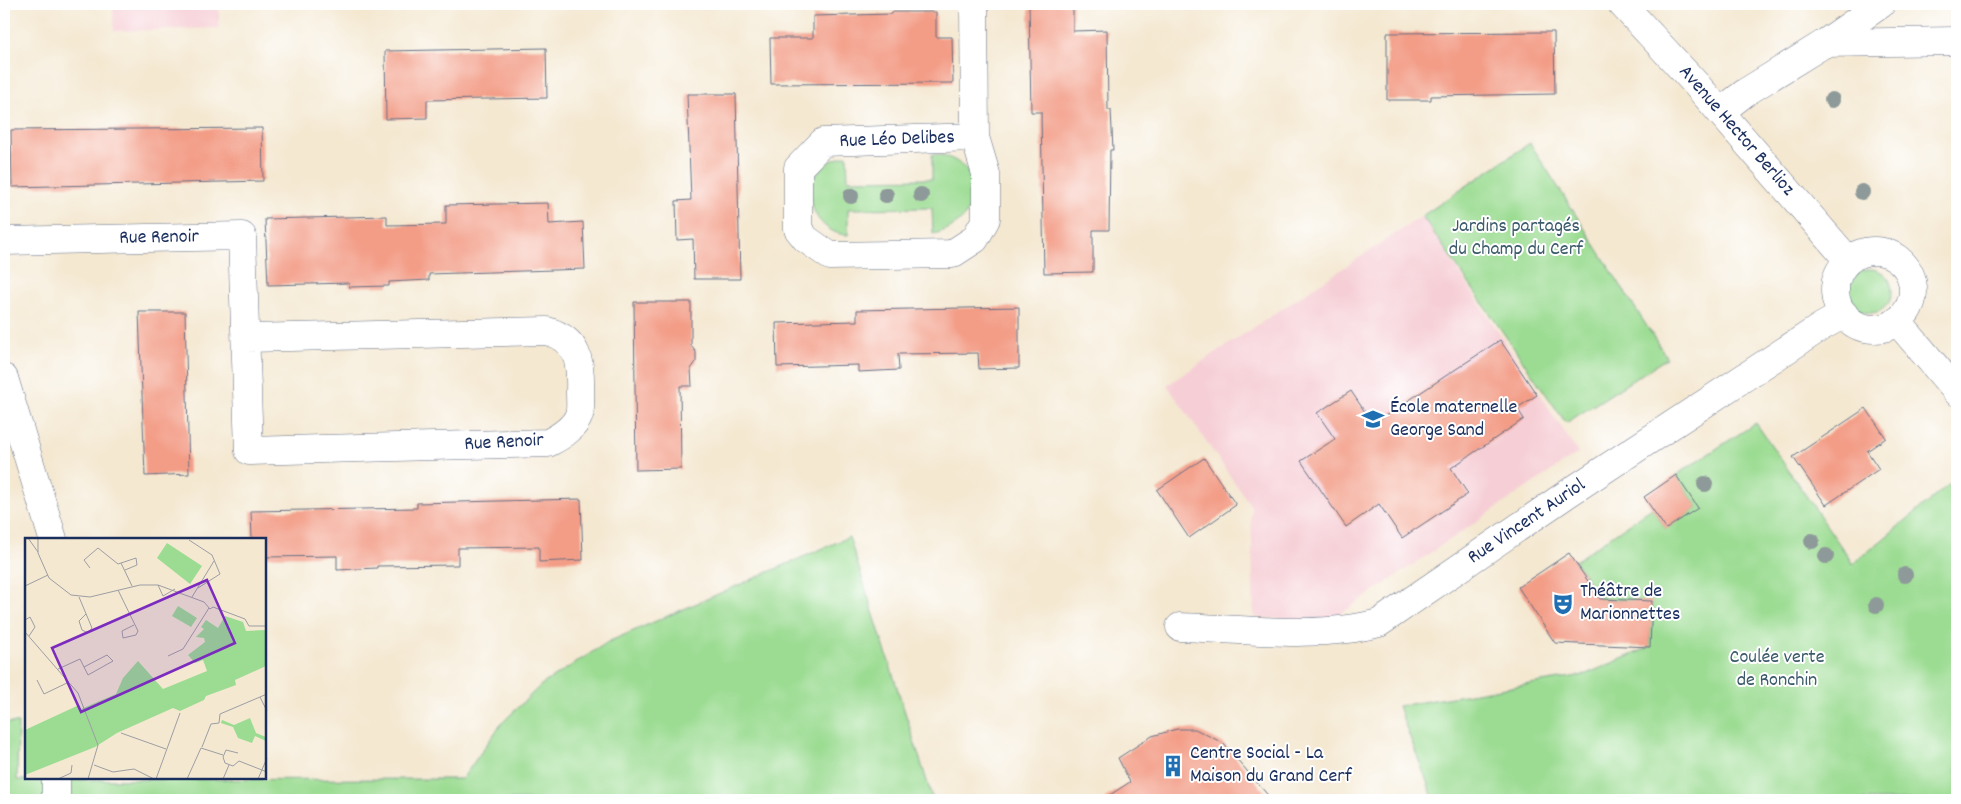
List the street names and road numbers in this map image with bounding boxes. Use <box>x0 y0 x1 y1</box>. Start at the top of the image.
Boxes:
street label: Avenue Hector Berlioz <box>1671 59 1801 203</box>
street label: Rue Léo Delibes <box>839 124 955 156</box>
street label: Rue Renoir <box>119 223 200 253</box>
street label: Rue Renoir <box>464 427 545 459</box>
street label: Rue Vincent Auriol <box>1463 472 1592 572</box>

